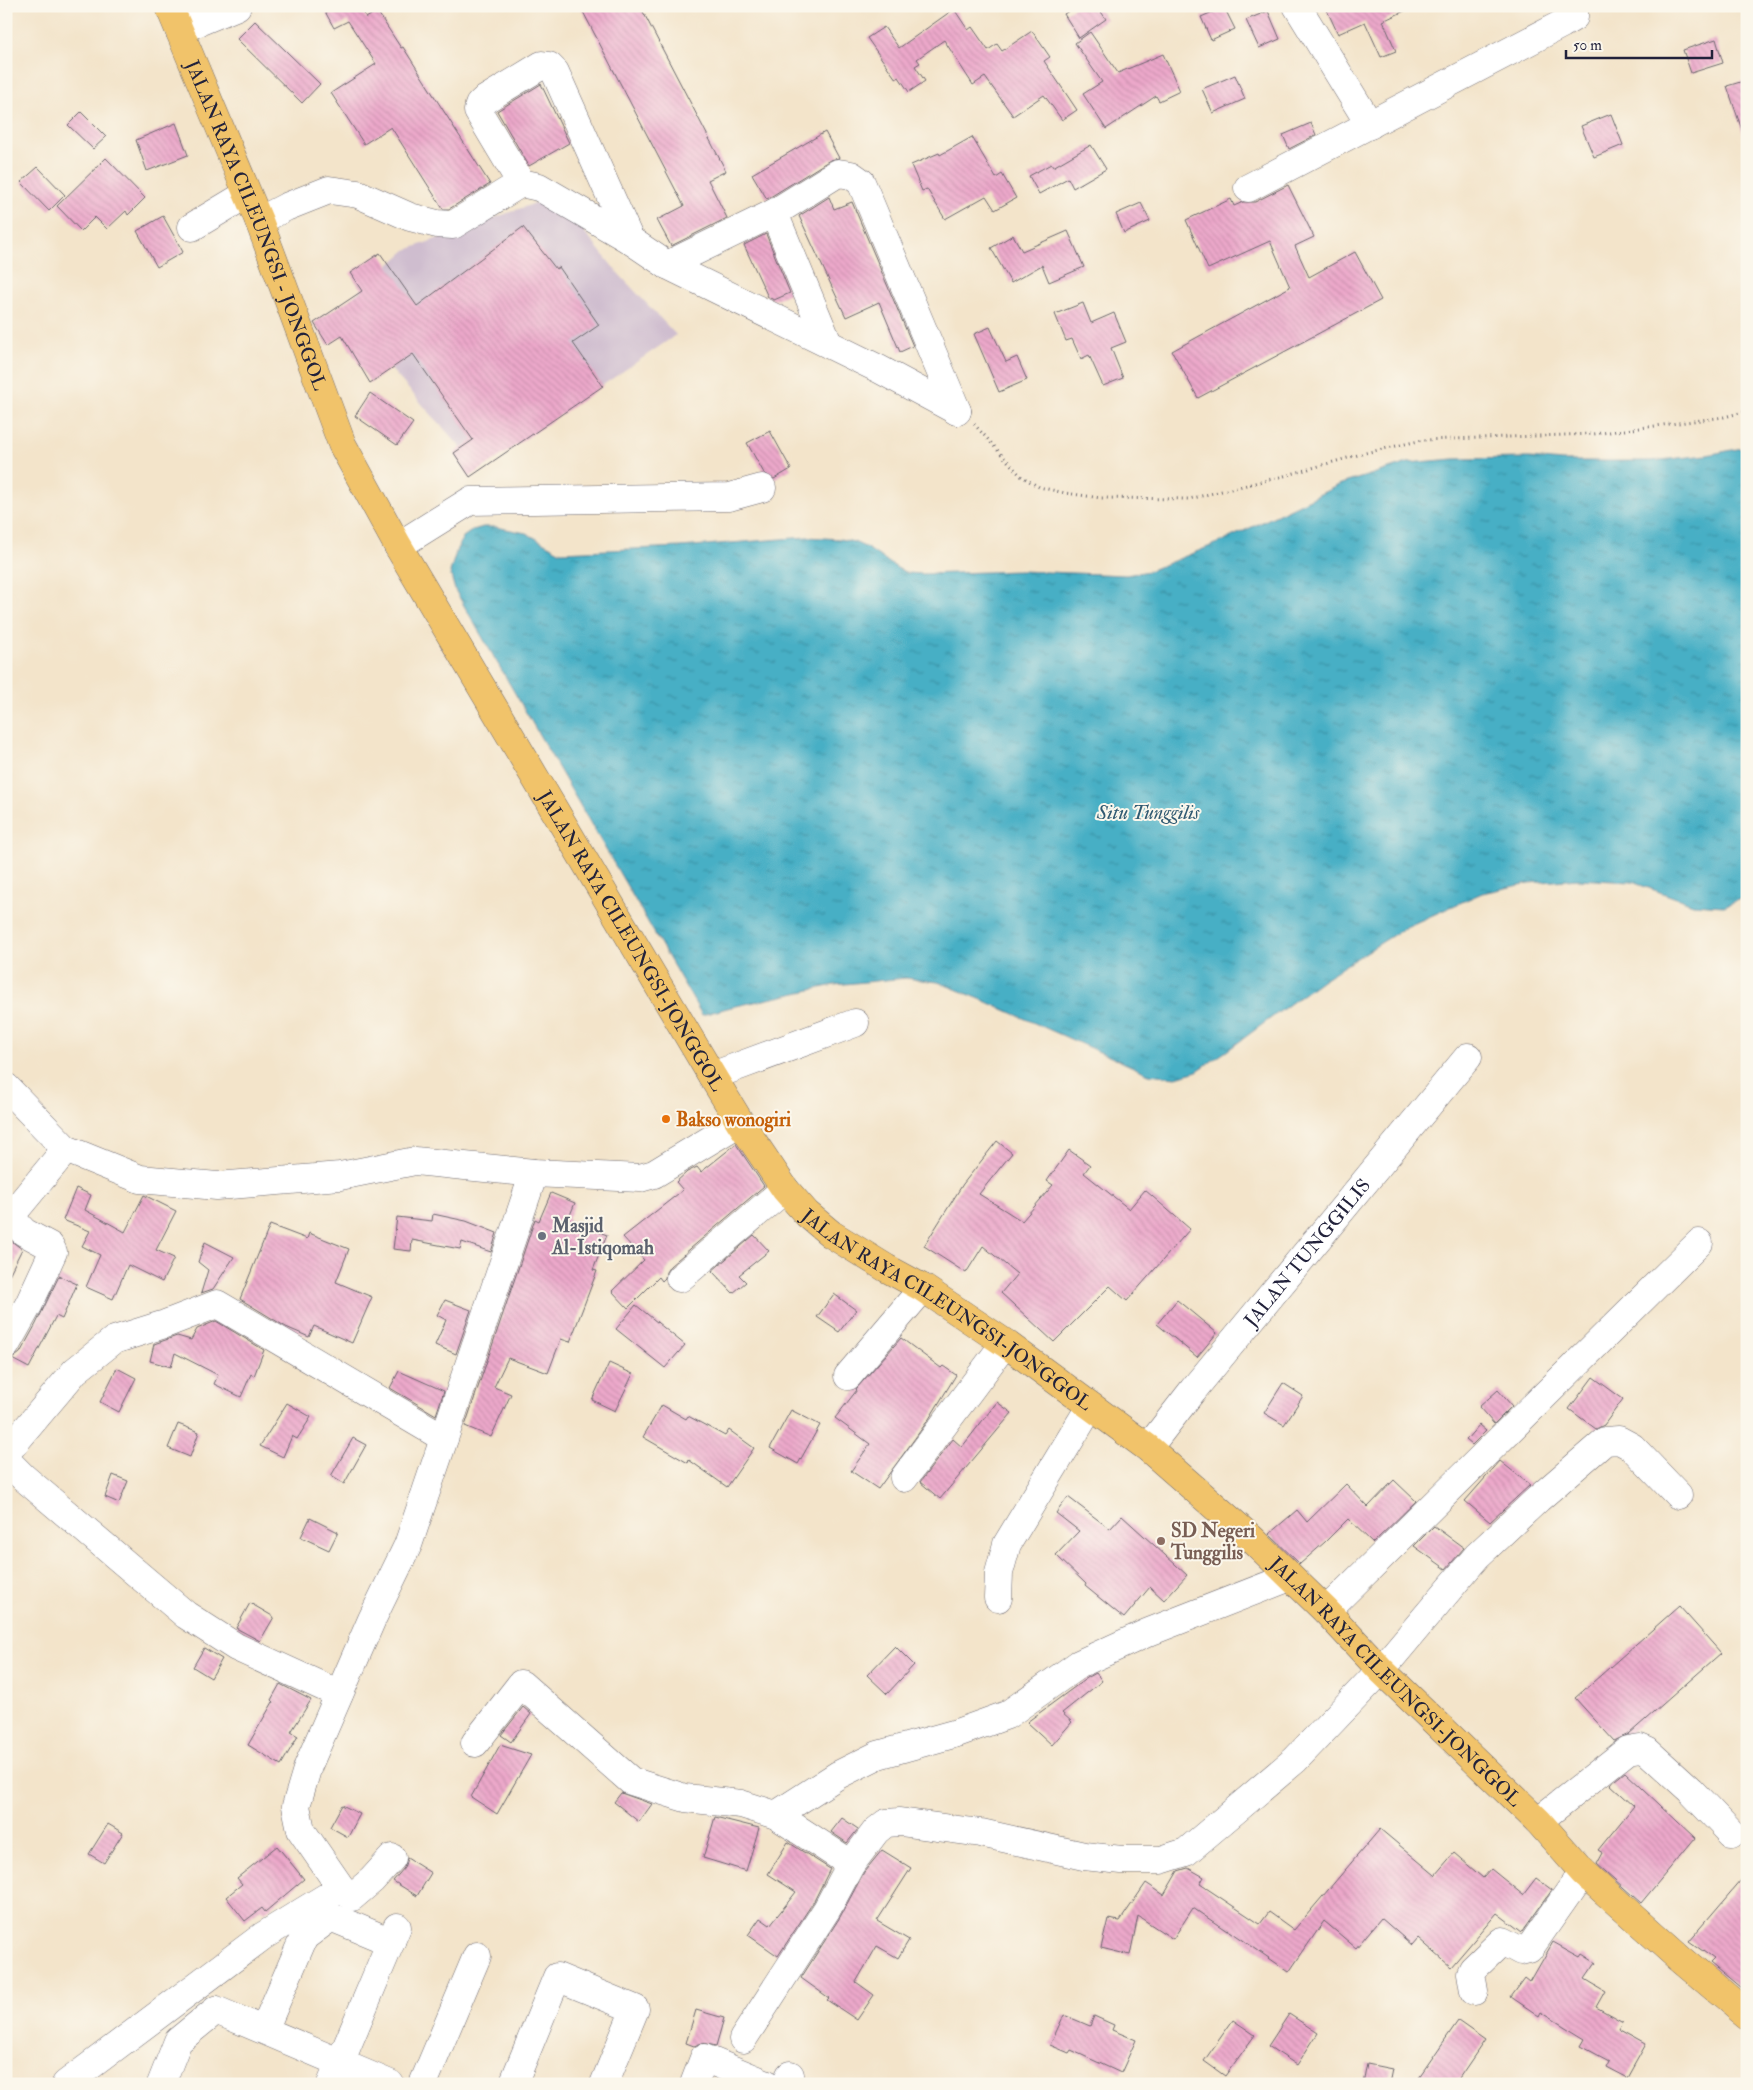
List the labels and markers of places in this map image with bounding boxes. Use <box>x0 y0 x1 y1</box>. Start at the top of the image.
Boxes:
place label: Bakso wonogiri <box>676 1108 791 1133</box>
marker: Bakso wonogiri <box>660 1113 672 1125</box>
place label: Masjid Al-Istiqomah <box>551 1214 654 1261</box>
marker: Masjid Al-Istiqomah <box>536 1230 548 1242</box>
place label: SD Negeri Tunggilis <box>1170 1519 1255 1566</box>
marker: SD Negeri Tunggilis <box>1155 1535 1167 1547</box>

